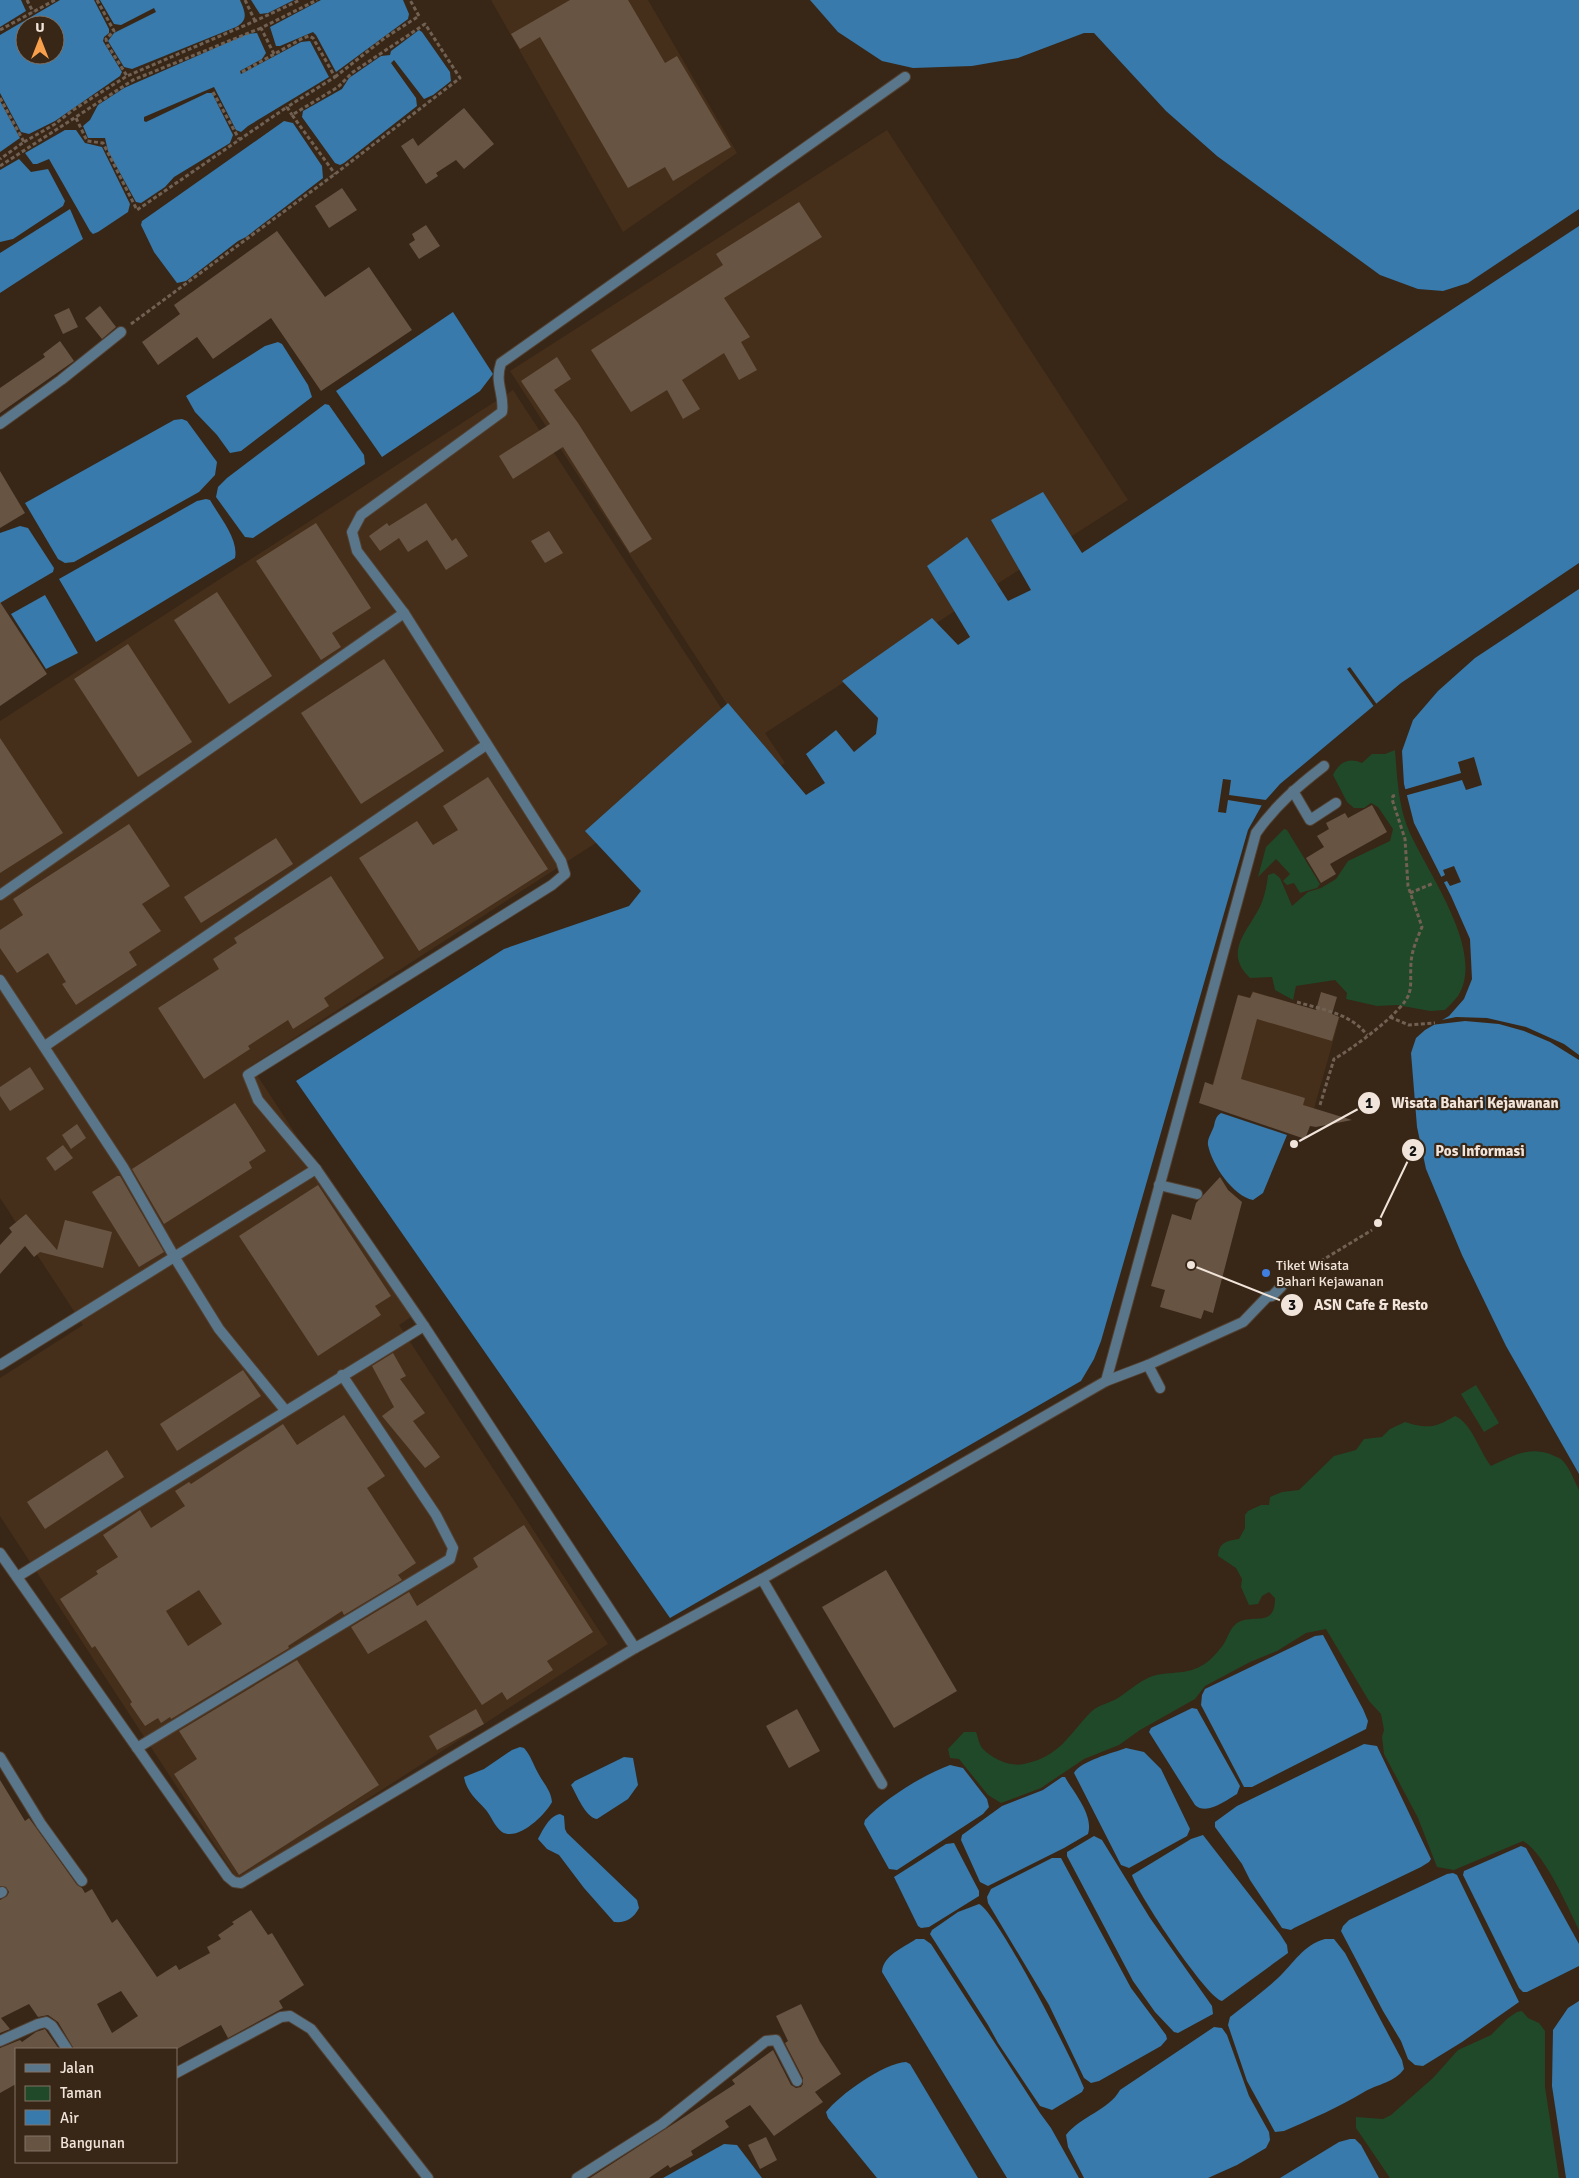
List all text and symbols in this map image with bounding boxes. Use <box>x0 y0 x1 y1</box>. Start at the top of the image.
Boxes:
north arrow <box>15 15 65 65</box>
text: U <box>35 19 45 36</box>
callout: Wisata Bahari Kejawanan <box>1356 1088 1569 1118</box>
text: 1 <box>1365 1094 1373 1112</box>
text: Wisata Bahari Kejawanan <box>1391 1094 1559 1112</box>
callout: Pos Informasi <box>1401 1135 1535 1165</box>
text: 2 <box>1409 1142 1417 1160</box>
text: Pos Informasi <box>1435 1142 1525 1160</box>
place label: Tiket Wisata Bahari Kejawanan <box>1276 1257 1384 1290</box>
marker: Tiket Wisata Bahari Kejawanan <box>1260 1267 1272 1279</box>
callout: ASN Cafe & Resto <box>1279 1290 1438 1320</box>
text: 3 <box>1288 1296 1296 1314</box>
text: ASN Cafe & Resto <box>1314 1296 1428 1314</box>
legend <box>15 2048 178 2163</box>
text: Jalan <box>60 2059 94 2077</box>
text: Taman <box>60 2084 102 2102</box>
text: Air <box>60 2109 79 2127</box>
text: Bangunan <box>60 2134 125 2152</box>

